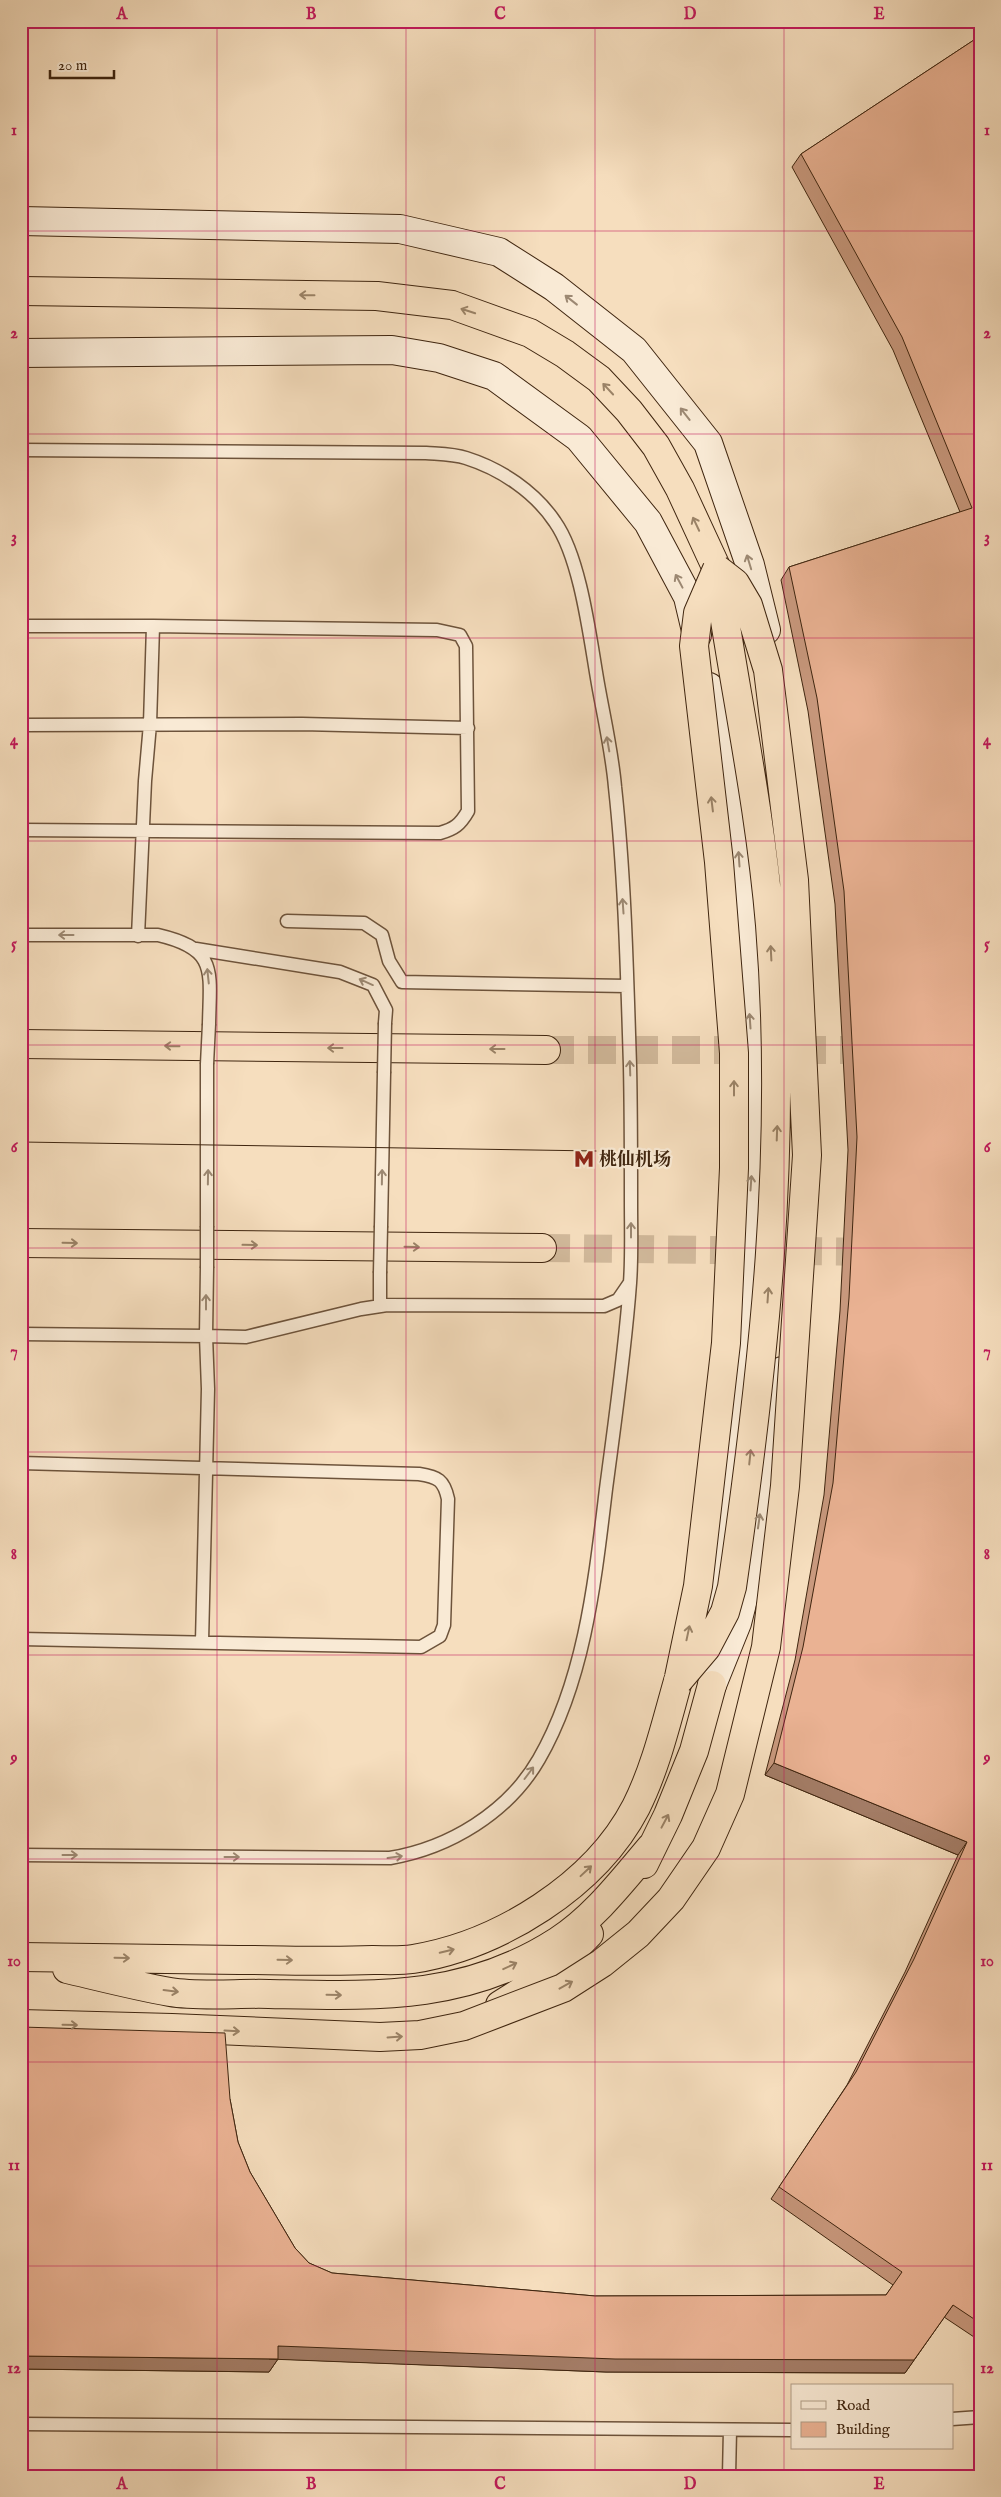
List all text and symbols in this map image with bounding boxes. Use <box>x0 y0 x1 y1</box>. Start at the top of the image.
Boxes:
text: A <box>116 5 129 25</box>
text: B <box>306 5 317 25</box>
text: C <box>494 5 506 25</box>
text: D <box>684 5 697 25</box>
text: E <box>873 5 885 25</box>
scale bar <box>50 48 114 80</box>
text: 20 m <box>58 56 88 75</box>
text: 1 <box>11 121 17 141</box>
text: 1 <box>984 121 990 141</box>
one-way arrow <box>299 290 316 300</box>
one-way arrow <box>565 295 578 306</box>
one-way arrow <box>460 305 476 315</box>
text: 2 <box>10 324 18 344</box>
text: 2 <box>983 324 991 344</box>
one-way arrow <box>602 382 614 395</box>
one-way arrow <box>680 408 691 421</box>
one-way arrow <box>691 517 700 532</box>
text: 3 <box>11 528 17 548</box>
text: 3 <box>984 528 990 548</box>
one-way arrow <box>743 555 753 571</box>
one-way arrow <box>674 575 684 589</box>
text: 4 <box>10 731 19 751</box>
text: 4 <box>983 731 992 751</box>
one-way arrow <box>603 736 613 752</box>
one-way arrow <box>707 797 717 813</box>
one-way arrow <box>735 851 744 867</box>
one-way arrow <box>618 898 627 914</box>
one-way arrow <box>58 930 74 940</box>
text: 5 <box>11 935 17 955</box>
text: 5 <box>984 935 990 955</box>
one-way arrow <box>767 945 776 961</box>
one-way arrow <box>203 968 213 984</box>
one-way arrow <box>358 977 373 987</box>
one-way arrow <box>746 1013 755 1029</box>
one-way arrow <box>165 1042 181 1051</box>
one-way arrow <box>327 1043 344 1053</box>
one-way arrow <box>490 1044 506 1054</box>
one-way arrow <box>625 1060 634 1076</box>
one-way arrow <box>729 1080 739 1096</box>
one-way arrow <box>772 1125 782 1142</box>
text: 6 <box>11 1138 19 1158</box>
text: 6 <box>984 1138 992 1158</box>
metro station icon: 桃仙机场 <box>573 1148 595 1170</box>
place label: 桃仙机场 <box>599 1149 671 1172</box>
one-way arrow <box>203 1169 213 1186</box>
one-way arrow <box>377 1169 387 1186</box>
one-way arrow <box>746 1175 756 1191</box>
one-way arrow <box>626 1223 636 1239</box>
one-way arrow <box>62 1238 78 1248</box>
one-way arrow <box>242 1240 258 1250</box>
one-way arrow <box>404 1242 420 1251</box>
one-way arrow <box>763 1287 772 1303</box>
one-way arrow <box>202 1294 211 1310</box>
text: 7 <box>10 1342 18 1362</box>
text: 7 <box>983 1342 991 1362</box>
one-way arrow <box>745 1449 755 1465</box>
one-way arrow <box>755 1514 765 1530</box>
text: 8 <box>11 1545 17 1565</box>
text: 8 <box>984 1545 990 1565</box>
one-way arrow <box>684 1625 693 1641</box>
text: 9 <box>10 1749 18 1769</box>
text: 9 <box>983 1749 991 1769</box>
one-way arrow <box>524 1766 534 1780</box>
one-way arrow <box>661 1814 670 1829</box>
one-way arrow <box>62 1851 78 1860</box>
one-way arrow <box>224 1852 240 1862</box>
one-way arrow <box>387 1852 403 1862</box>
one-way arrow <box>579 1865 592 1877</box>
one-way arrow <box>438 1946 454 1955</box>
text: 10 <box>7 1952 21 1972</box>
text: 10 <box>980 1952 994 1972</box>
one-way arrow <box>114 1953 130 1963</box>
one-way arrow <box>276 1955 293 1965</box>
one-way arrow <box>502 1961 517 1971</box>
one-way arrow <box>558 1980 572 1990</box>
one-way arrow <box>163 1986 179 1996</box>
one-way arrow <box>326 1990 342 2000</box>
one-way arrow <box>62 2021 78 2030</box>
one-way arrow <box>224 2026 240 2035</box>
one-way arrow <box>386 2032 402 2041</box>
text: 11 <box>8 2156 20 2176</box>
text: 11 <box>981 2156 993 2176</box>
text: 12 <box>7 2359 21 2379</box>
text: 12 <box>980 2359 994 2379</box>
legend <box>791 2384 954 2450</box>
text: Road <box>836 2396 871 2415</box>
text: Building <box>836 2420 891 2439</box>
text: A <box>116 2475 129 2495</box>
text: B <box>306 2475 317 2495</box>
text: C <box>494 2475 506 2495</box>
text: D <box>684 2475 697 2495</box>
text: E <box>873 2475 885 2495</box>

